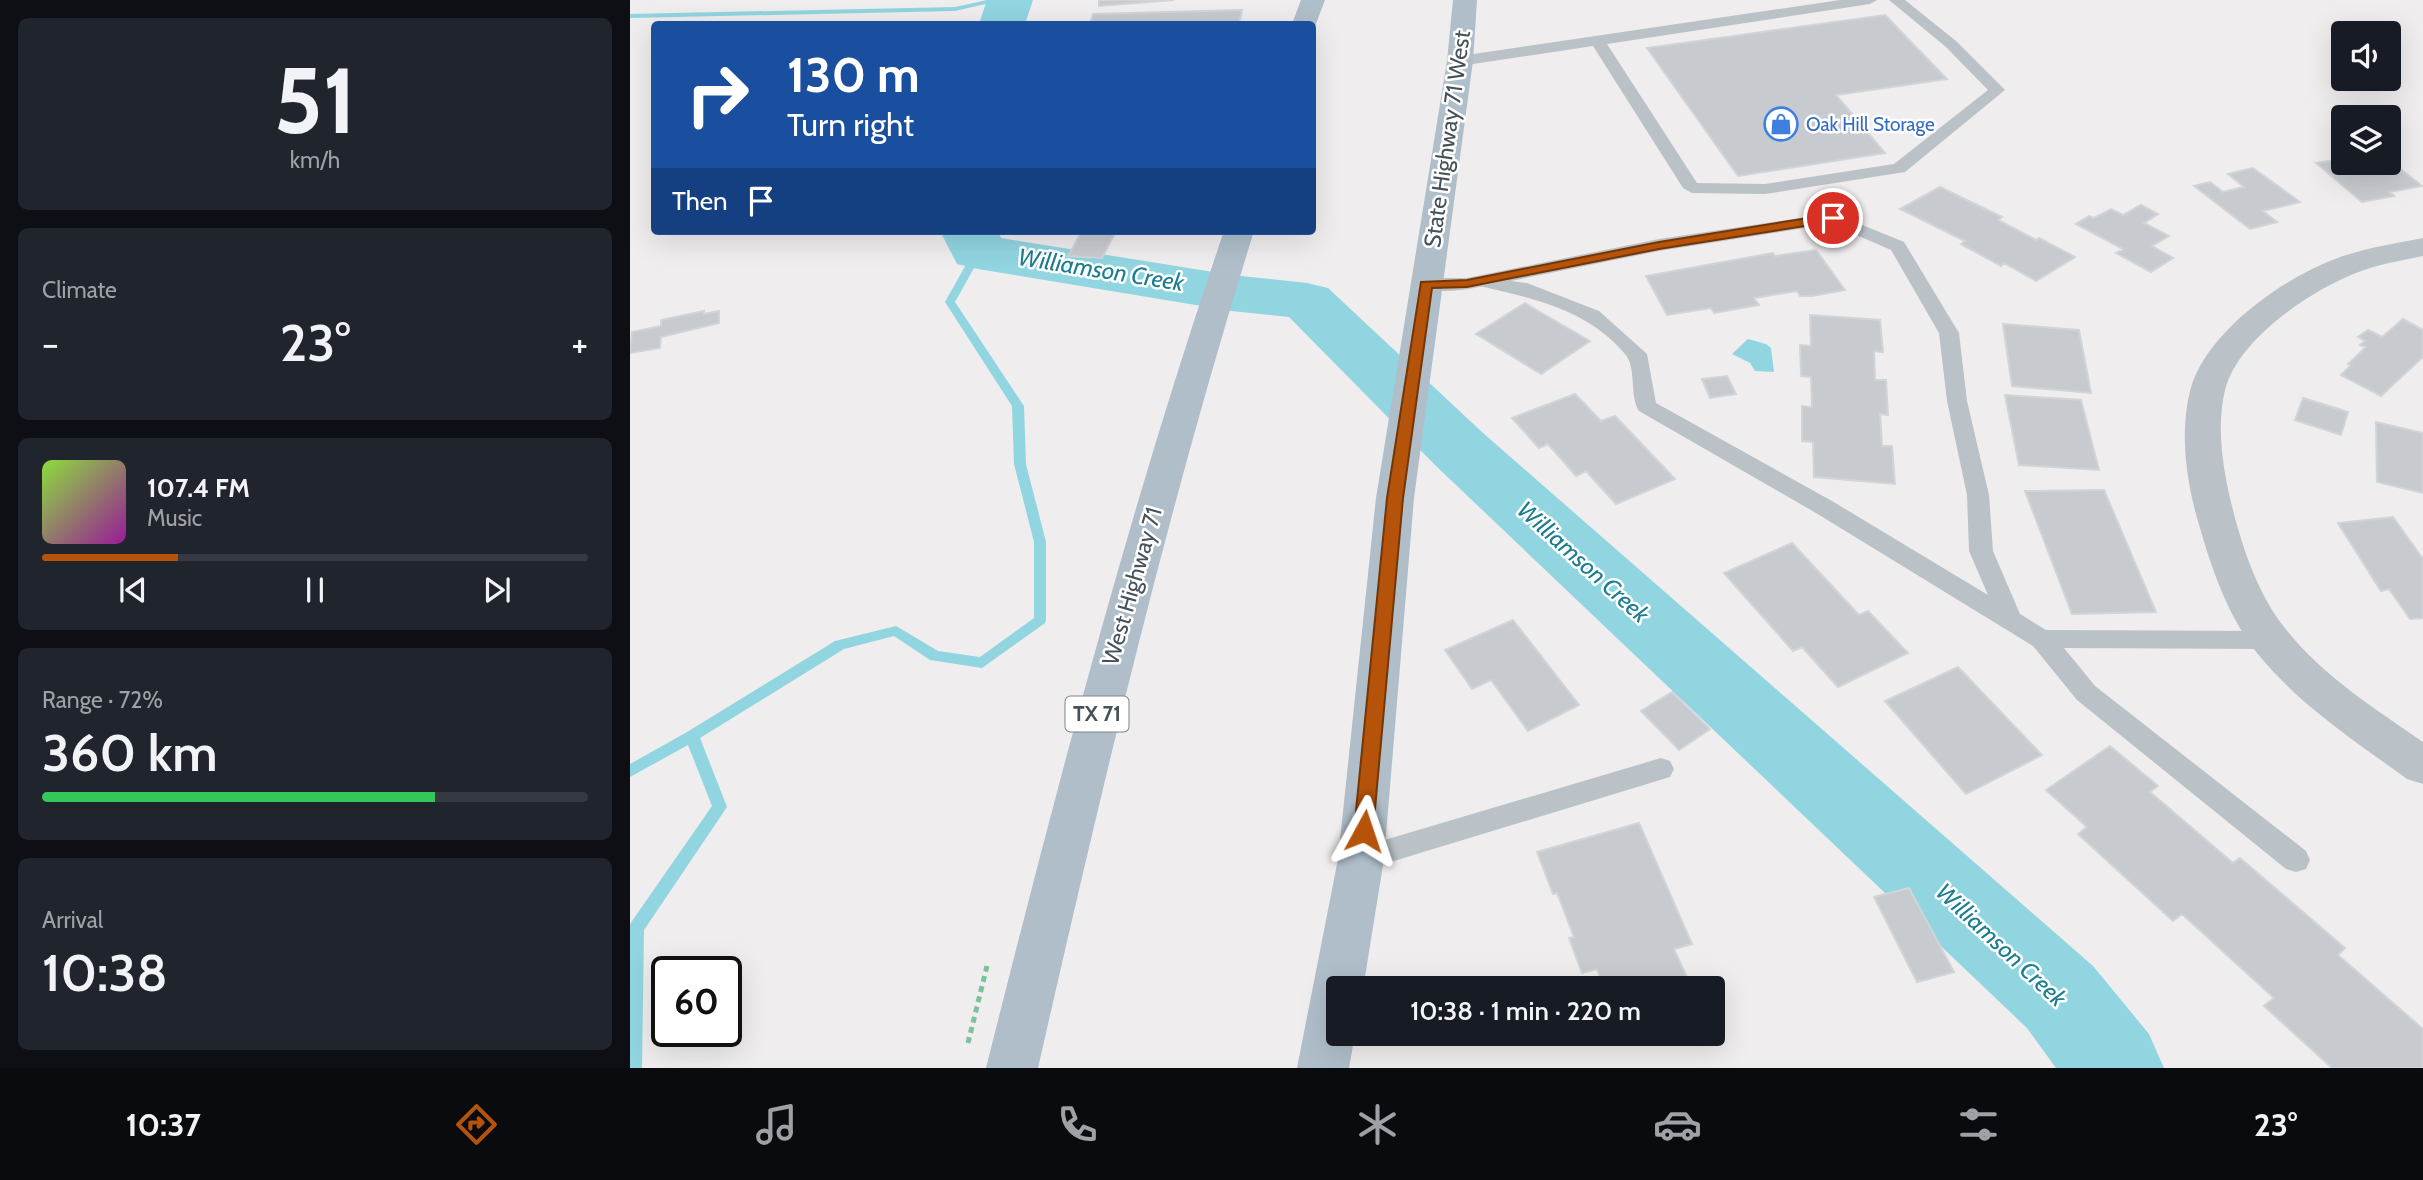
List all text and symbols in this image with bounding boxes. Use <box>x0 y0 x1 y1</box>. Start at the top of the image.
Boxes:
map controls <box>2331 21 2401 175</box>
button: sound <box>2331 21 2401 91</box>
street label: State Highway 71 West <box>1418 28 1476 249</box>
text: 51 <box>274 45 356 156</box>
text: 130 m <box>787 45 920 104</box>
icon: right <box>672 49 763 140</box>
text: Turn right <box>787 105 914 144</box>
shop icon: Oak Hill Storage <box>1762 105 1800 143</box>
button: layers <box>2331 105 2401 175</box>
place label: Oak Hill Storage <box>1806 113 1935 136</box>
text: km/h <box>290 146 340 174</box>
icon: arrive <box>742 182 780 220</box>
text: Then <box>672 185 728 217</box>
pin <box>1803 188 1863 248</box>
icon: arrive <box>1814 199 1852 237</box>
water label: Williamson Creek <box>1016 242 1187 297</box>
text: Climate <box>42 276 117 304</box>
text: 23° <box>280 311 350 374</box>
text: − <box>42 320 59 367</box>
text: + <box>571 320 588 367</box>
text: 107.4 FM <box>147 472 250 504</box>
water label: Williamson Creek <box>1511 495 1656 629</box>
text: Music <box>147 504 202 532</box>
street label: West Highway 71 <box>1096 504 1168 668</box>
icon: previous <box>114 571 152 609</box>
icon: pause <box>296 571 334 609</box>
icon: next <box>478 571 516 609</box>
text: Range · 72% <box>42 686 163 714</box>
road number: TX 71 <box>1065 696 1128 732</box>
text: 360 km <box>42 721 218 784</box>
position arrow <box>1327 794 1401 868</box>
water label: Williamson Creek <box>1930 877 2073 1013</box>
text: Arrival <box>42 906 103 934</box>
text: 10:38 <box>42 941 168 1004</box>
speed limit sign: 60 <box>651 956 742 1047</box>
text: 10:38 · 1 min · 220 m <box>1410 995 1641 1027</box>
icon: directions <box>452 1100 501 1149</box>
icon: music <box>752 1100 801 1149</box>
icon: phone <box>1053 1100 1102 1149</box>
icon: climate <box>1353 1100 1402 1149</box>
icon: car <box>1653 1100 1702 1149</box>
icon: filters <box>1954 1100 2003 1149</box>
text: 10:37 <box>126 1105 201 1144</box>
text: 23° <box>2254 1105 2297 1144</box>

